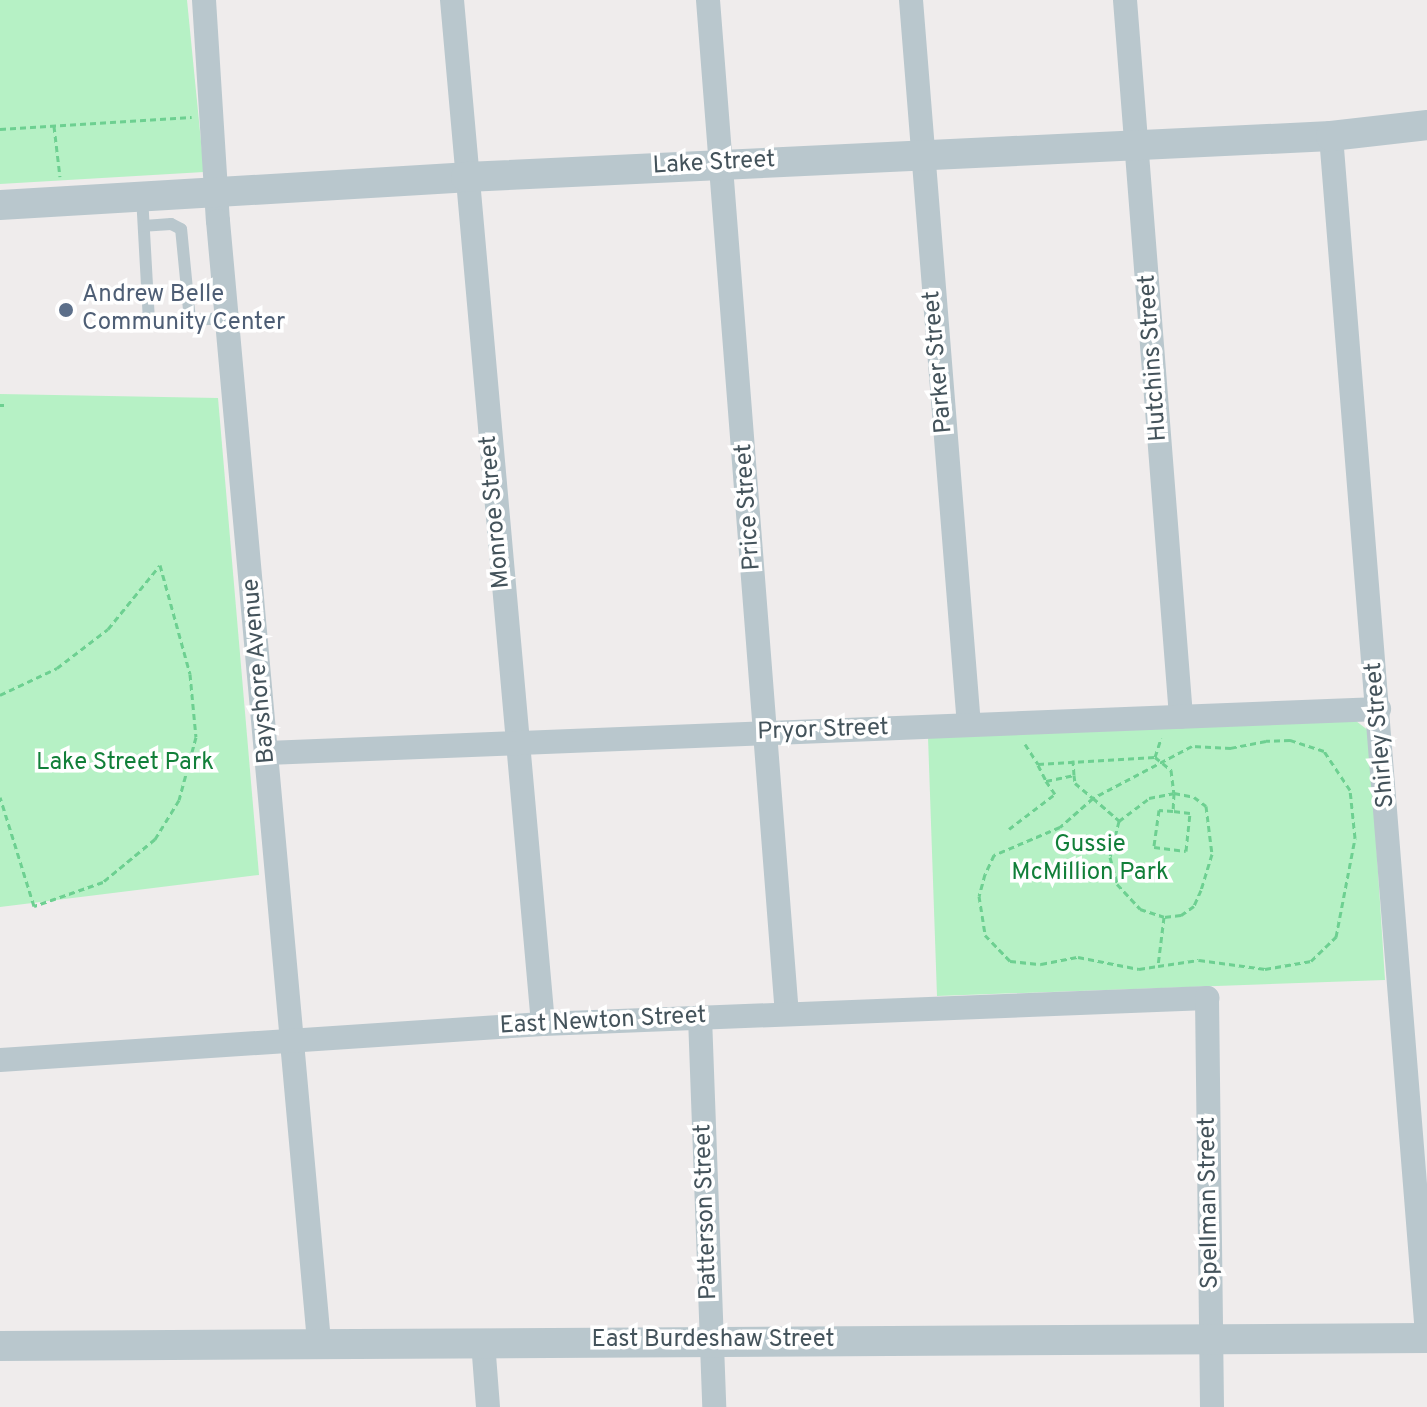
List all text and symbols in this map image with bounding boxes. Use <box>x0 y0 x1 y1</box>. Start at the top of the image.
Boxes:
street label: Lake Street <box>652 146 776 182</box>
street label: Hutchins Street <box>1134 274 1174 442</box>
place label: Andrew Belle Community Center <box>82 282 285 338</box>
street label: Parker Street <box>918 290 960 434</box>
marker: Andrew Belle Community Center <box>57 301 75 319</box>
street label: Monroe Street <box>475 434 517 590</box>
street label: Price Street <box>730 443 768 571</box>
street label: Bayshore Avenue <box>238 577 282 765</box>
street label: Shirley Street <box>1360 661 1402 809</box>
street label: Pryor Street <box>757 714 889 748</box>
park label: Lake Street Park <box>36 750 214 778</box>
park label: Gussie McMillion Park <box>1011 832 1169 888</box>
street label: East Newton Street <box>499 1002 707 1042</box>
street label: Spellman Street <box>1194 1117 1226 1289</box>
street label: Patterson Street <box>690 1123 724 1301</box>
street label: East Burdeshaw Street <box>591 1327 835 1355</box>

